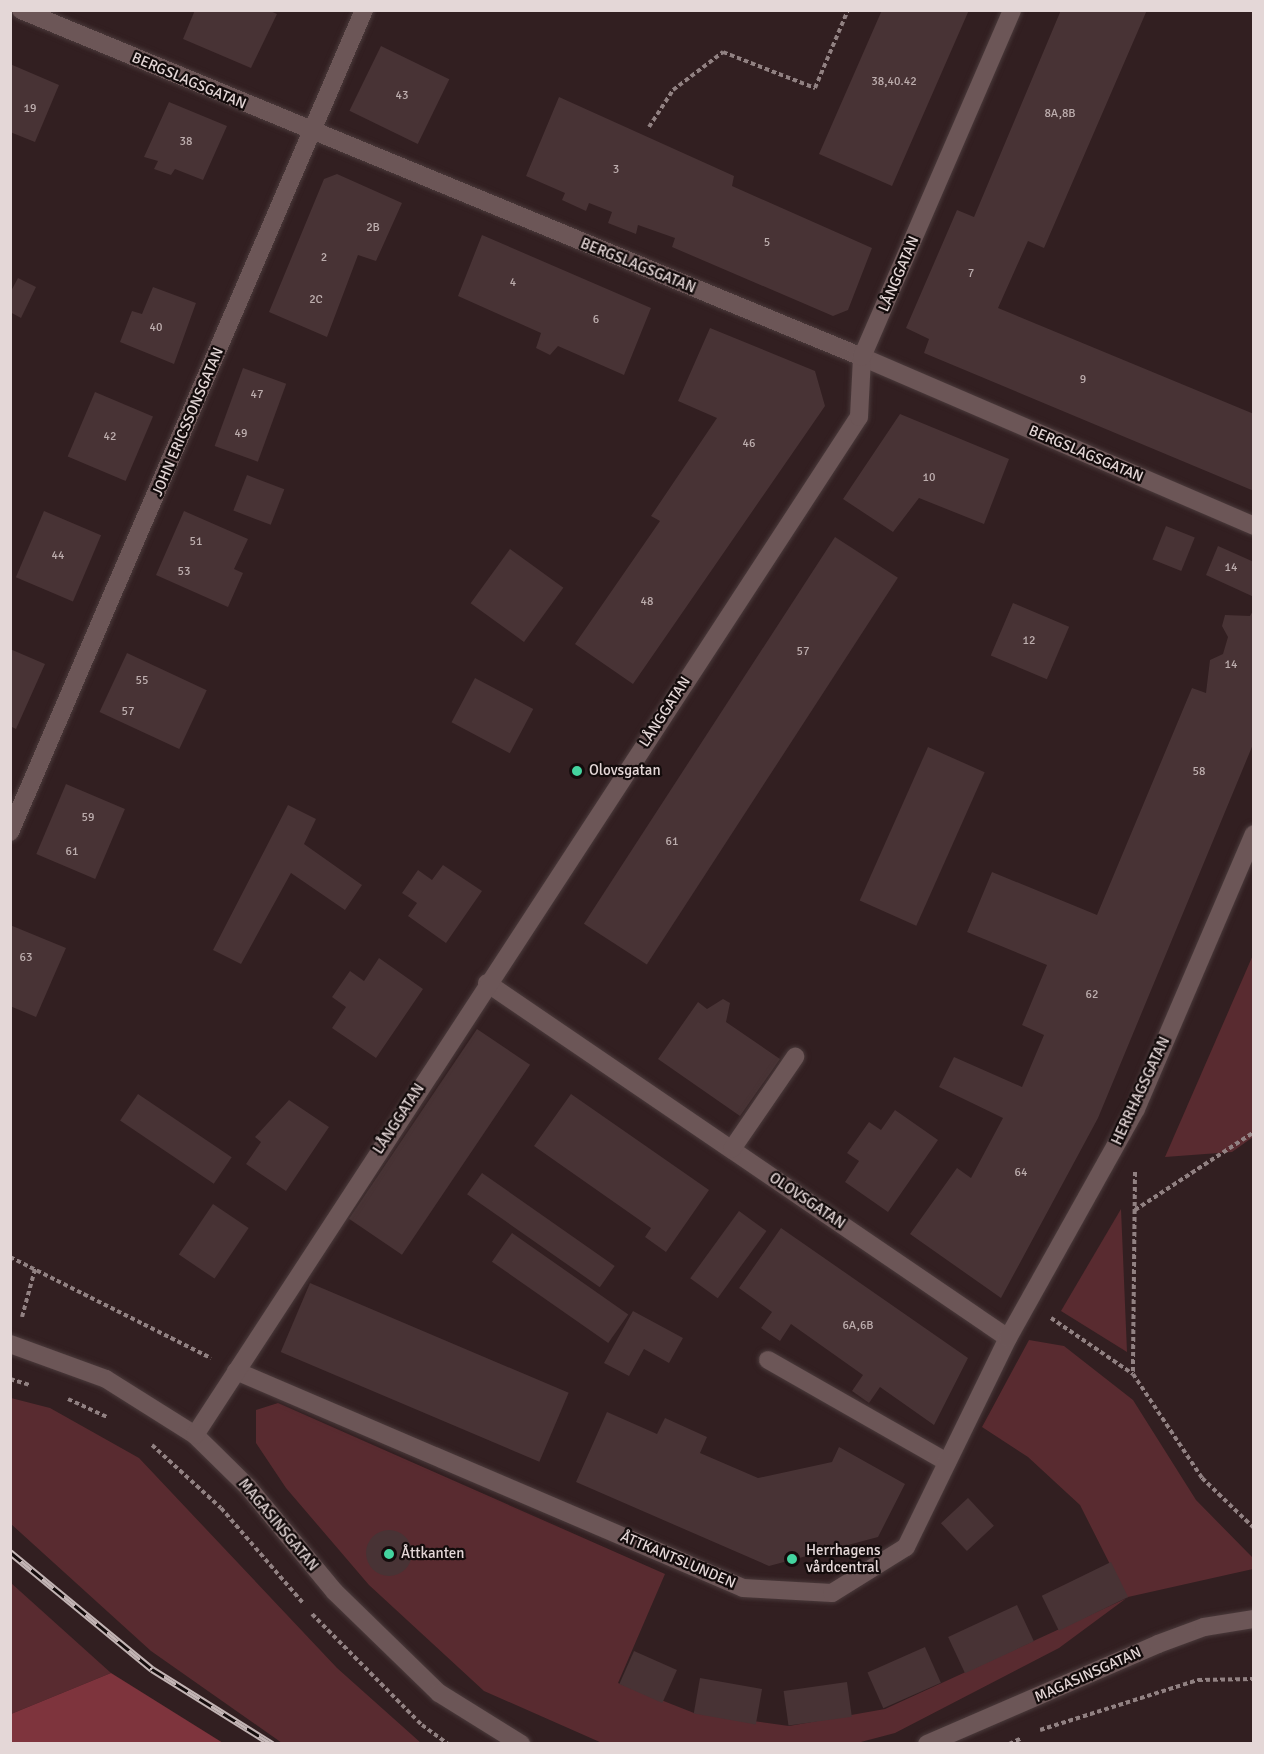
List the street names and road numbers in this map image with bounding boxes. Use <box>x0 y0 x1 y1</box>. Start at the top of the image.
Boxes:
street label: BERGSLAGSGATAN <box>129 49 249 113</box>
street label: LÅNGGATAN <box>875 233 923 315</box>
street label: BERGSLAGSGATAN <box>578 235 698 297</box>
street label: JOHN ERICSSONSGATAN <box>148 345 228 499</box>
street label: BERGSLAGSGATAN <box>1026 422 1146 486</box>
street label: LÅNGGATAN <box>636 673 694 751</box>
street label: HERRHAGSGATAN <box>1108 1034 1174 1148</box>
street label: LÅNGGATAN <box>370 1080 428 1158</box>
street label: OLOVSGATAN <box>766 1169 848 1233</box>
street label: MAGASINSGATAN <box>234 1475 322 1575</box>
street label: ÅTTKANTSLUNDEN <box>618 1528 738 1592</box>
street label: MAGASINSGATAN <box>1032 1643 1144 1707</box>

